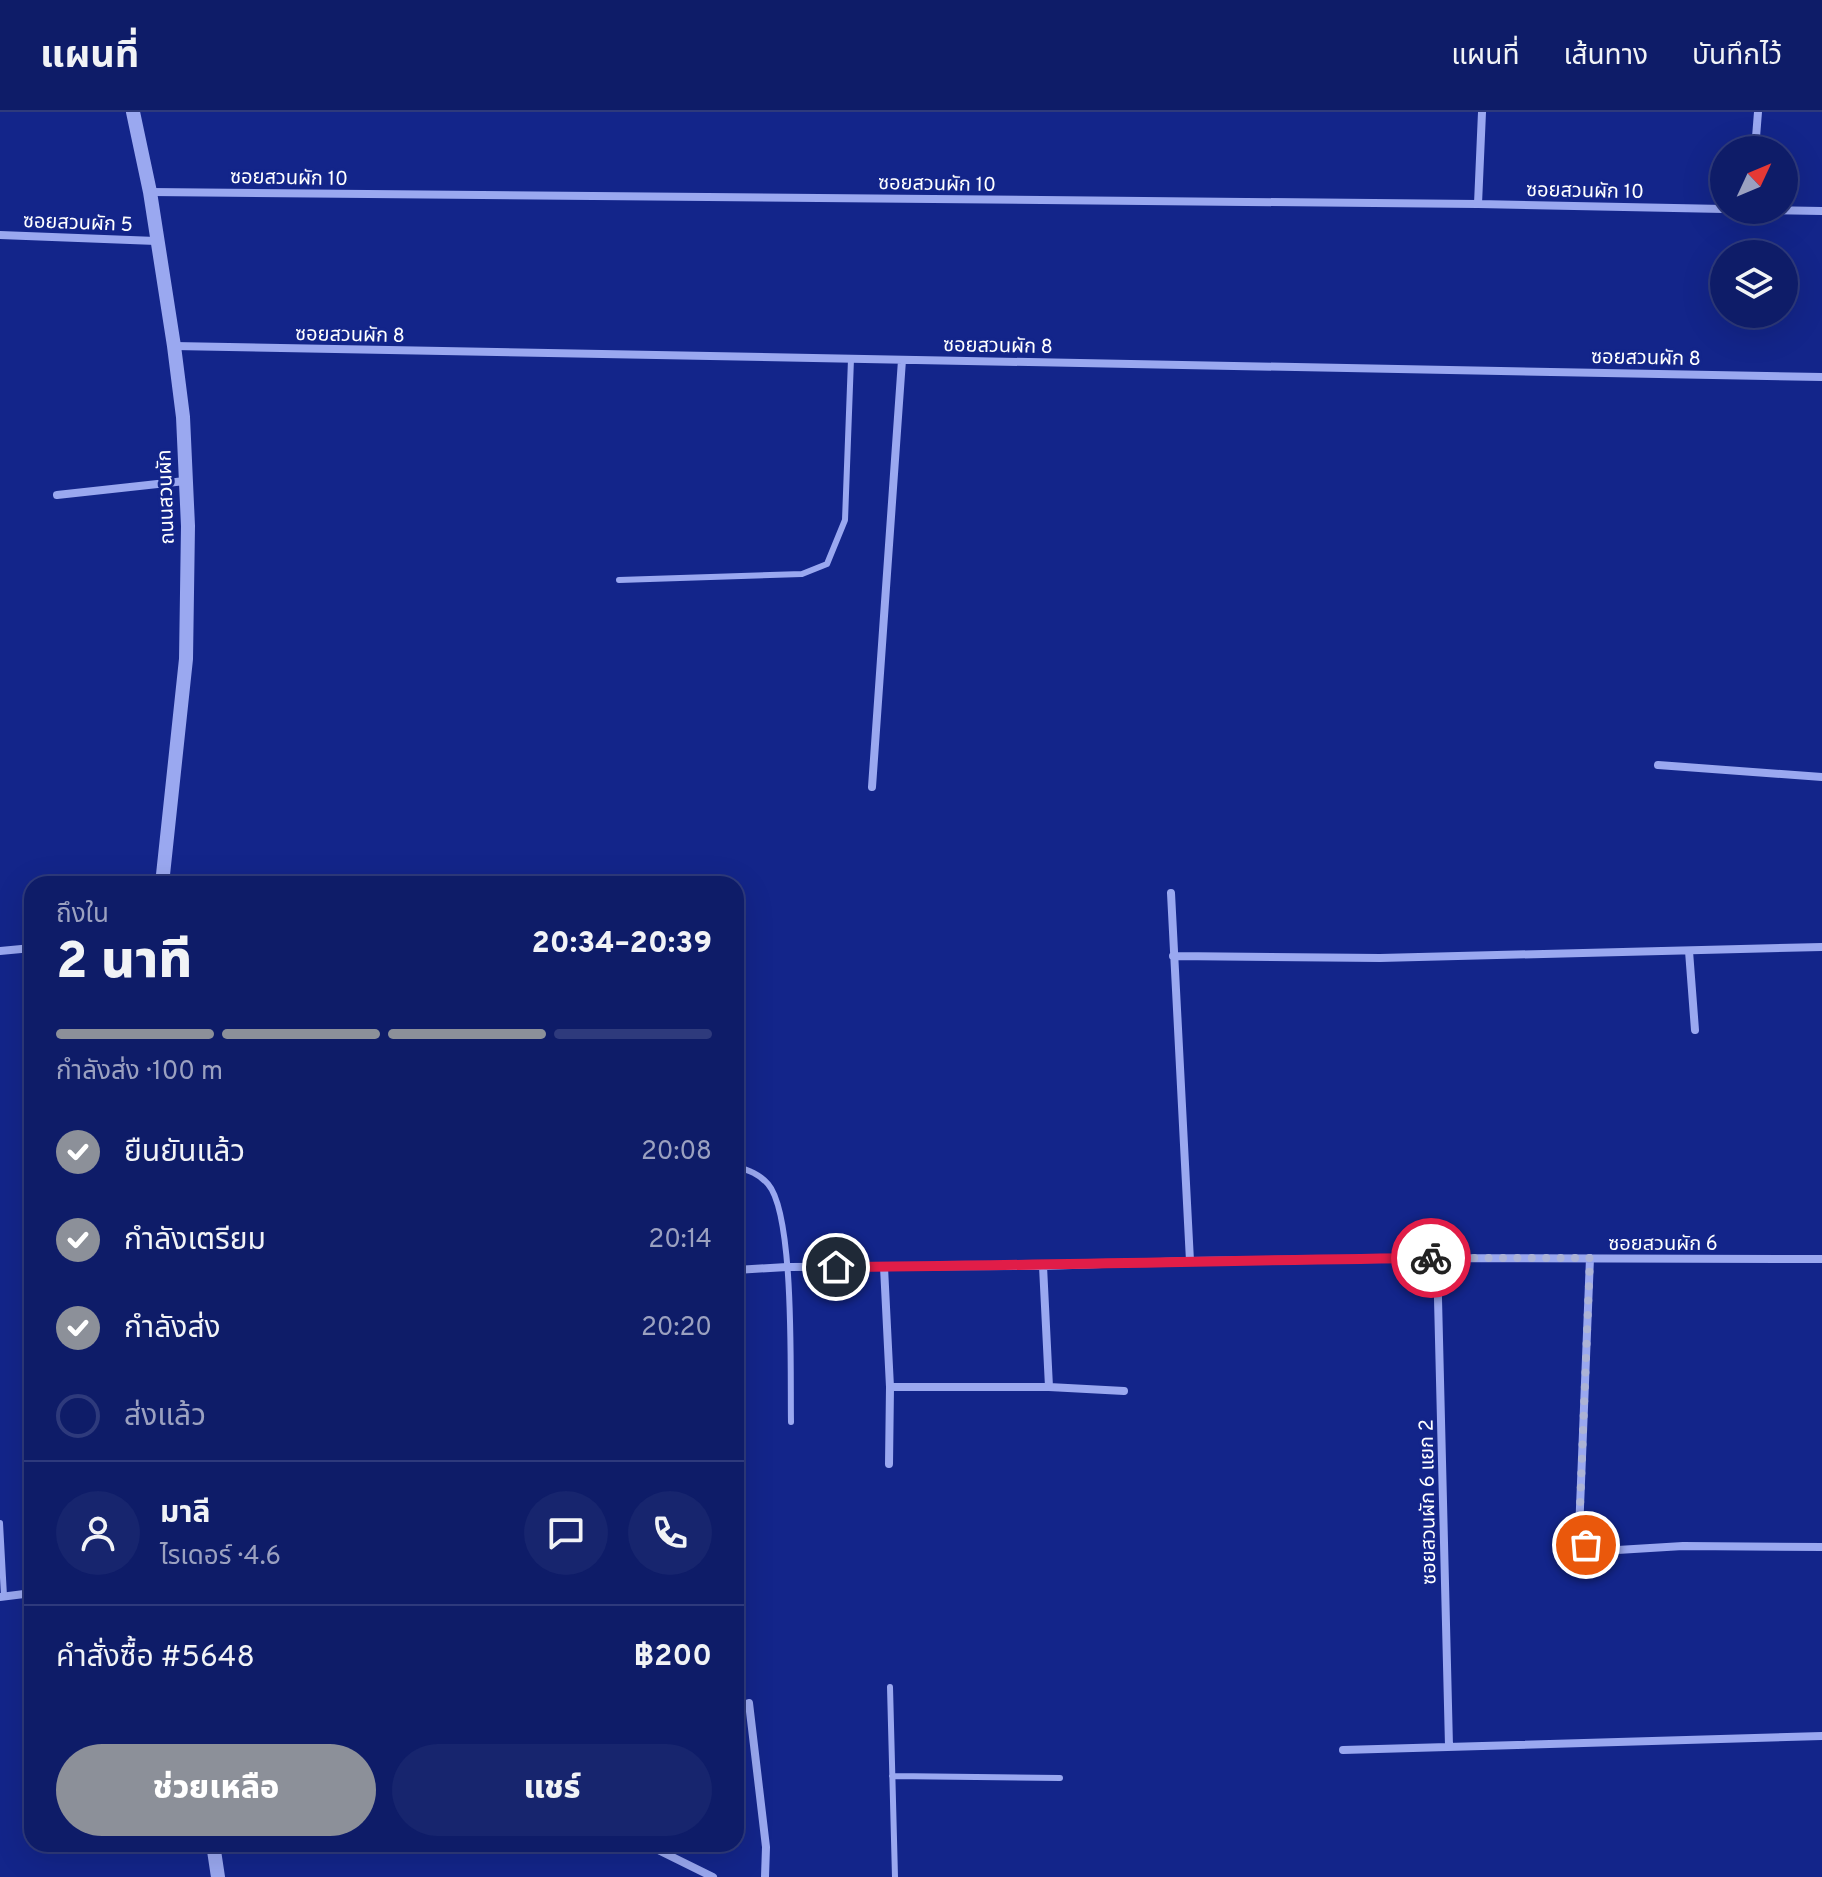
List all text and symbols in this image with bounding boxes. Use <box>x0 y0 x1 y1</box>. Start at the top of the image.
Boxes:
text: แผนที่ <box>40 33 139 82</box>
text: แผนที่ <box>1451 39 1519 75</box>
text: เส้นทาง <box>1563 39 1648 75</box>
text: บันทึกไว้ <box>1692 39 1782 75</box>
north arrow <box>1710 136 1798 224</box>
map controls <box>1710 136 1798 328</box>
street label: ซอยสวนผัก 10 <box>230 165 348 193</box>
street label: ซอยสวนผัก 10 <box>878 171 996 199</box>
street label: ซอยสวนผัก 10 <box>1526 178 1644 206</box>
street label: ซอยสวนผัก 5 <box>22 209 133 239</box>
button: layers <box>1710 240 1798 328</box>
street label: ซอยสวนผัก 8 <box>295 322 405 350</box>
street label: ซอยสวนผัก 8 <box>943 333 1053 361</box>
street label: ซอยสวนผัก 8 <box>1591 345 1701 373</box>
street label: ถนนสวนผัก <box>152 449 182 545</box>
text: ถึงใน <box>56 899 109 932</box>
text: 20:34–20:39 <box>531 926 712 963</box>
text: 2 นาที <box>56 931 192 997</box>
text: กำลังส่ง · 100 m <box>56 1056 223 1089</box>
icon: check <box>56 1130 100 1174</box>
text: ยืนยันแล้ว <box>124 1135 245 1172</box>
text: 20:08 <box>641 1136 712 1169</box>
icon: check <box>56 1218 100 1262</box>
courier <box>1391 1218 1471 1298</box>
text: กำลังเตรียม <box>124 1223 266 1260</box>
text: 20:14 <box>648 1224 712 1257</box>
street label: ซอยสวนผัก 6 <box>1608 1232 1718 1258</box>
pin <box>802 1233 870 1301</box>
icon: bike <box>1409 1236 1453 1280</box>
icon: home <box>814 1245 858 1289</box>
icon: check <box>56 1306 100 1350</box>
text: กำลังส่ง <box>124 1311 221 1348</box>
text: 20:20 <box>641 1312 712 1345</box>
text: ส่งแล้ว <box>124 1399 206 1436</box>
street label: ซอยสวนผัก 6 แยก 2 <box>1415 1419 1443 1585</box>
button: person <box>56 1491 140 1575</box>
button: chat <box>524 1491 608 1575</box>
button: phone <box>628 1491 712 1575</box>
text: มาลี <box>160 1496 210 1533</box>
pin <box>1552 1511 1620 1579</box>
icon: bag <box>1564 1523 1608 1567</box>
text: ไรเดอร์ · 4.6 <box>160 1541 281 1574</box>
text: ฿200 <box>633 1639 712 1676</box>
text: คำสั่งซื้อ #5648 <box>56 1640 255 1677</box>
button: ช่วยเหลือ <box>56 1744 376 1836</box>
button: แชร์ <box>392 1744 712 1836</box>

